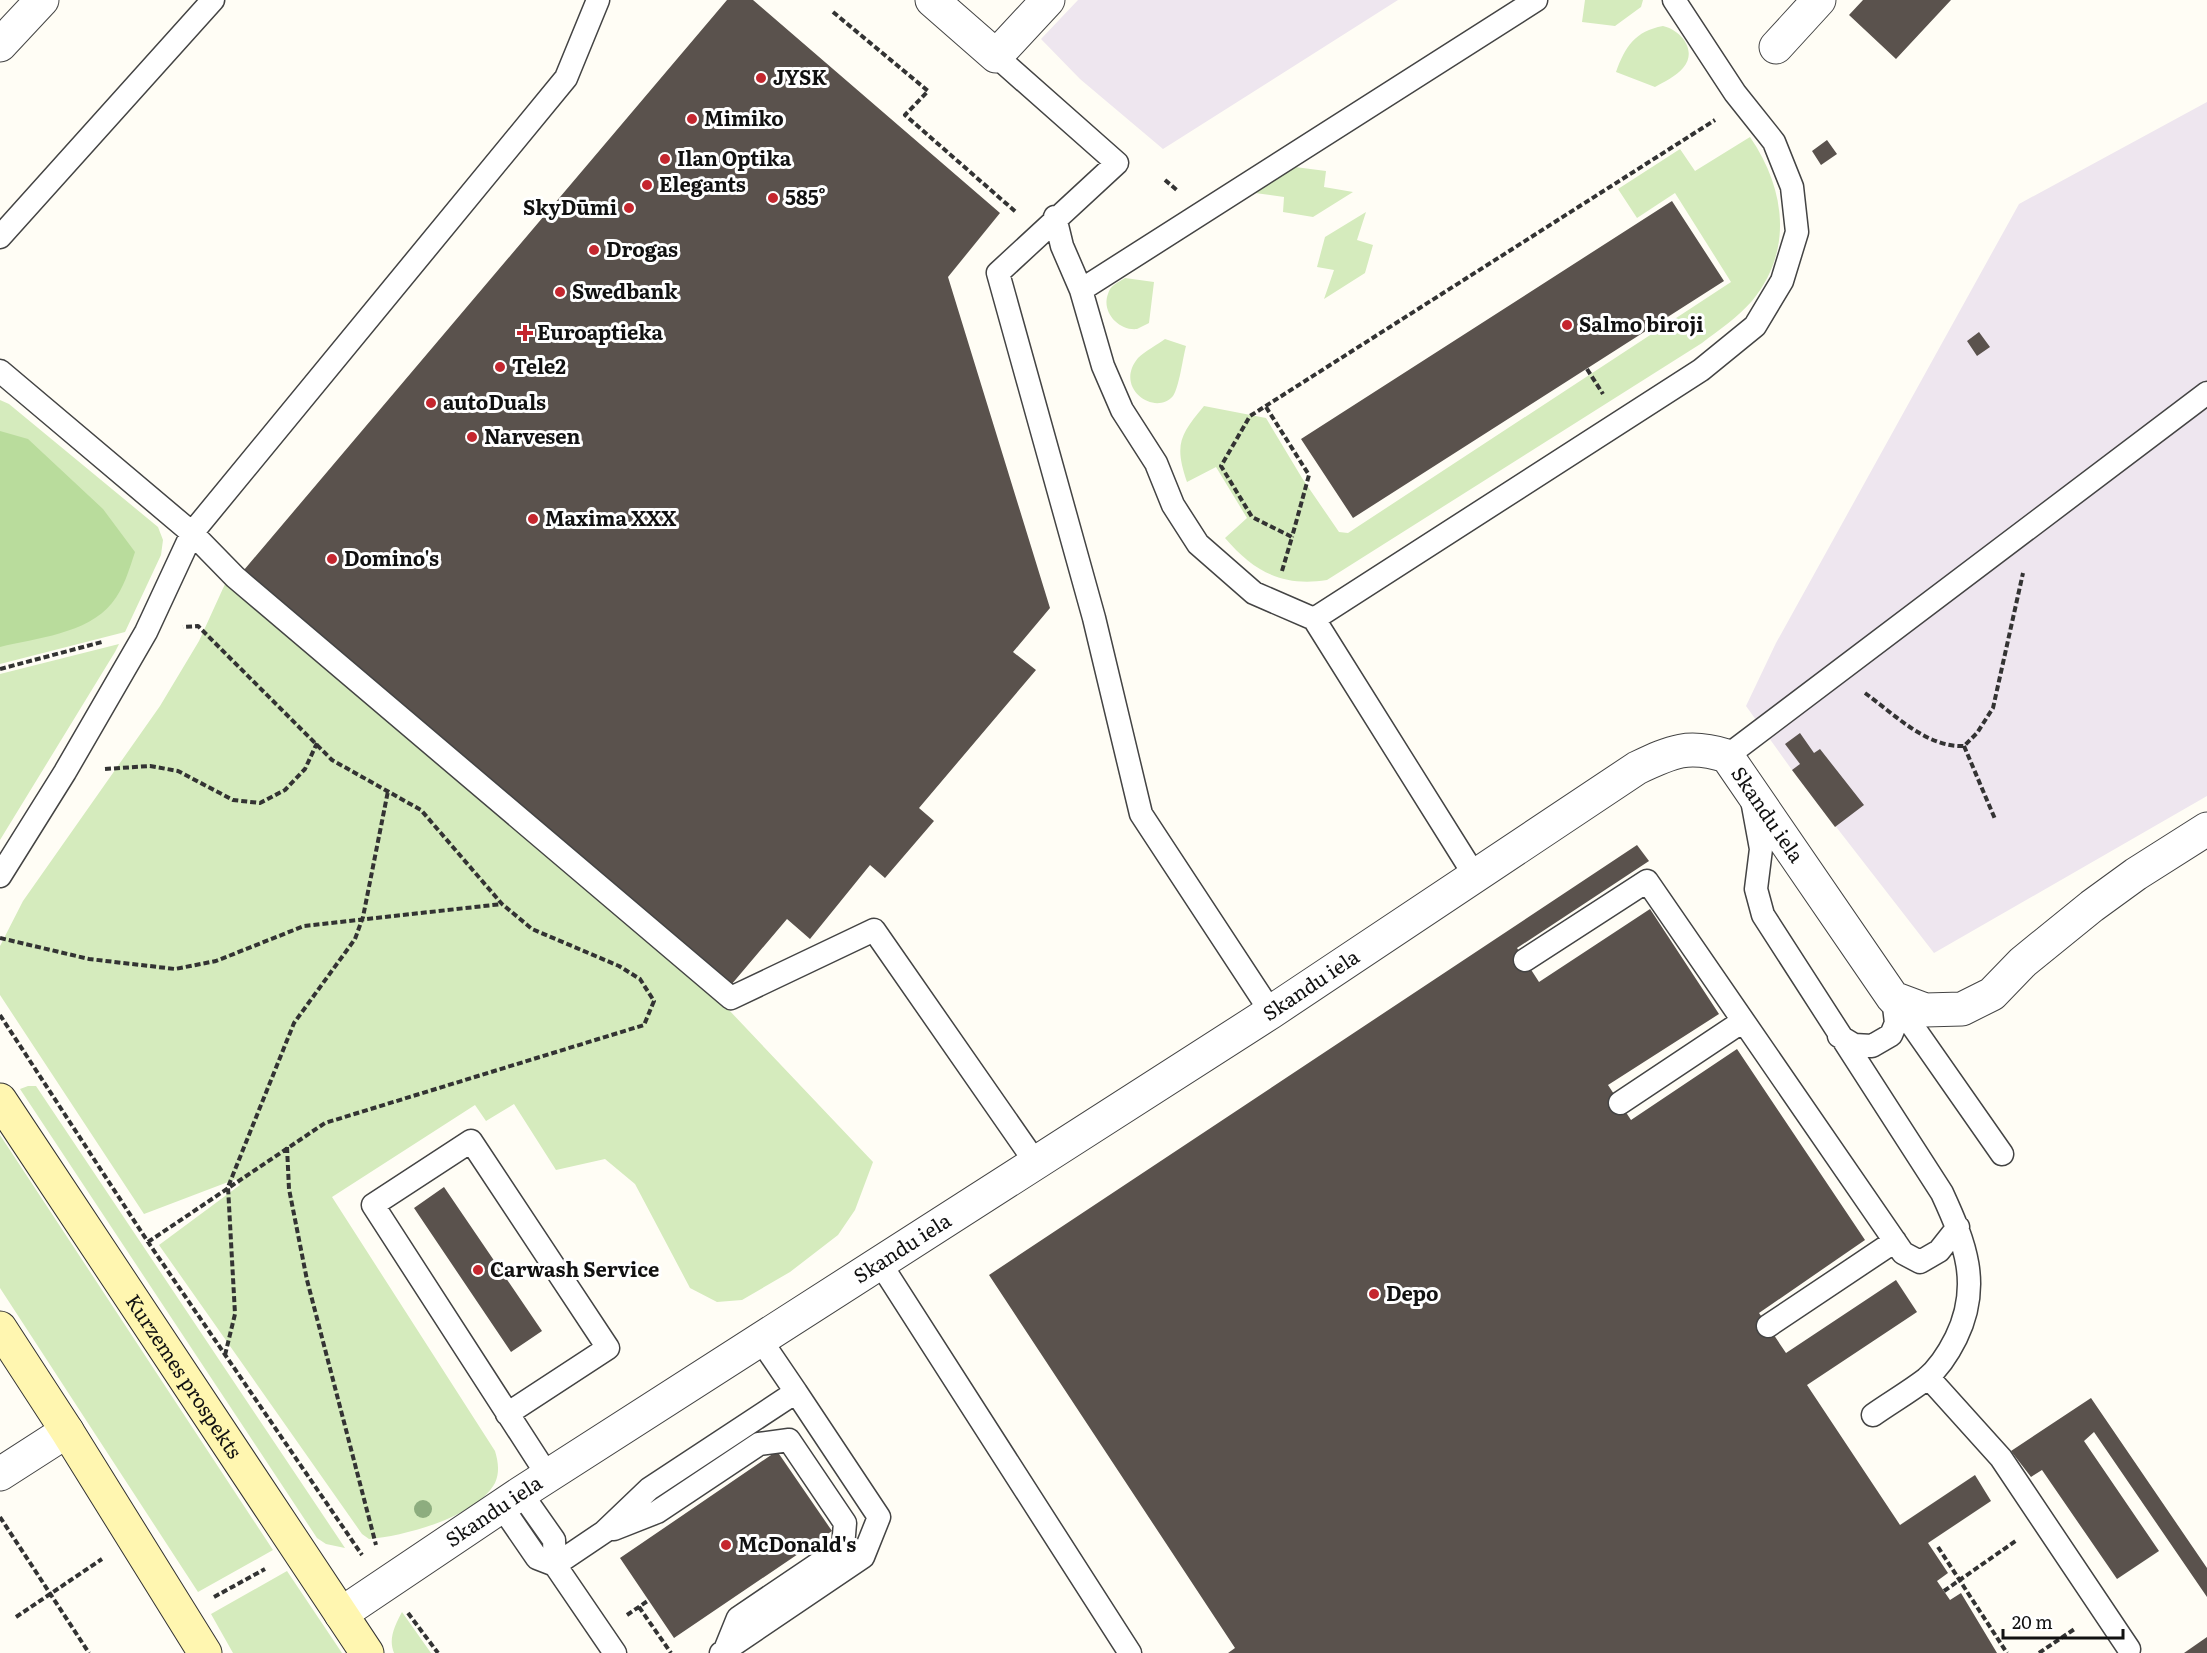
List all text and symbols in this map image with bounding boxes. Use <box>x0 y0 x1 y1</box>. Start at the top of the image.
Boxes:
place label: JYSK <box>773 61 827 91</box>
marker: JYSK <box>754 71 768 85</box>
place label: Mimiko <box>704 102 784 132</box>
marker: Mimiko <box>685 112 699 126</box>
place label: Ilan Optika <box>677 142 792 172</box>
marker: Ilan Optika <box>658 152 672 166</box>
place label: Elegants <box>659 168 746 198</box>
marker: Elegants <box>640 178 654 192</box>
place label: 585° <box>785 181 826 211</box>
place label: SkyDūmi <box>523 191 617 221</box>
marker: 585° <box>766 191 780 205</box>
marker: SkyDūmi <box>622 201 636 215</box>
place label: Drogas <box>606 233 678 263</box>
marker: Drogas <box>587 243 601 257</box>
place label: Swedbank <box>572 275 678 305</box>
marker: Swedbank <box>553 285 567 299</box>
place label: Salmo biroji <box>1579 308 1704 338</box>
place label: Euroaptieka <box>537 316 664 346</box>
marker: Salmo biroji <box>1560 318 1574 332</box>
marker: Euroaptieka <box>518 326 532 340</box>
place label: Tele2 <box>512 350 566 380</box>
marker: Tele2 <box>493 360 507 374</box>
place label: autoDuals <box>443 386 546 416</box>
marker: autoDuals <box>424 396 438 410</box>
place label: Narvesen <box>484 420 580 450</box>
marker: Narvesen <box>465 430 479 444</box>
place label: Maxima XXX <box>545 502 676 532</box>
marker: Maxima XXX <box>526 512 540 526</box>
place label: Domino's <box>344 542 439 572</box>
marker: Domino's <box>325 552 339 566</box>
street label: Skandu iela <box>1725 759 1813 868</box>
street label: Skandu iela <box>1256 940 1365 1027</box>
street label: Skandu iela <box>847 1204 956 1289</box>
place label: Carwash Service <box>490 1253 659 1283</box>
marker: Carwash Service <box>471 1263 485 1277</box>
place label: Depo <box>1386 1277 1438 1307</box>
street label: Kurzemes prospekts <box>120 1287 251 1464</box>
marker: Depo <box>1367 1287 1381 1301</box>
street label: Skandu iela <box>438 1466 547 1553</box>
place label: McDonald's <box>738 1528 856 1558</box>
marker: McDonald's <box>719 1538 733 1552</box>
scale bar <box>2003 1602 2123 1640</box>
text: 20 m <box>2012 1608 2053 1635</box>

